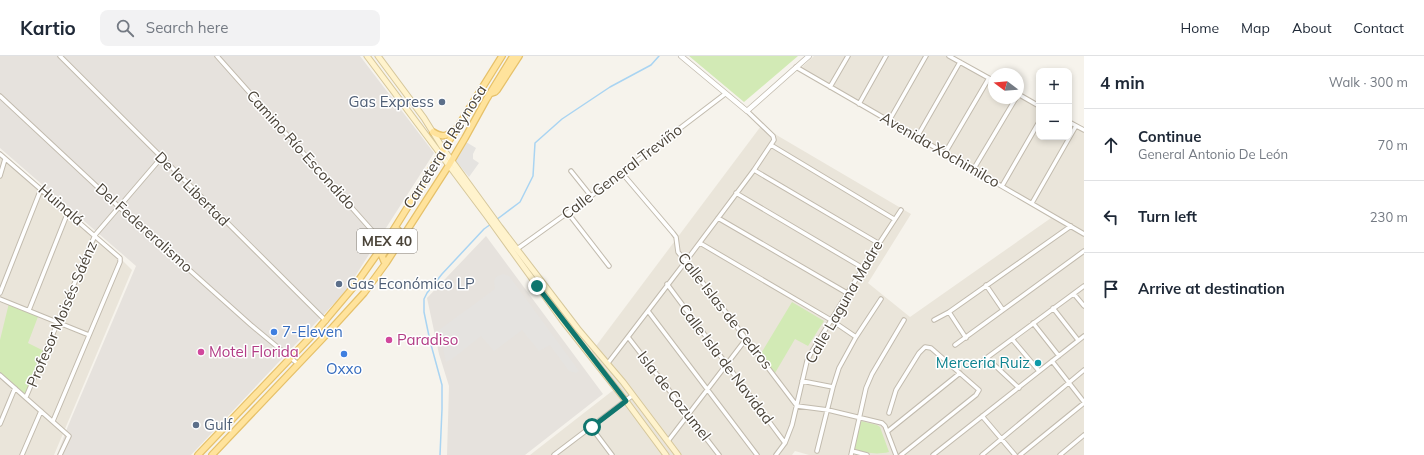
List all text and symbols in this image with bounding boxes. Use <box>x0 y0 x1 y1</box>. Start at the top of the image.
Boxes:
search box <box>100 10 380 46</box>
text: Kartio <box>20 16 76 40</box>
icon: search <box>114 17 136 39</box>
text: Search here <box>146 18 228 37</box>
text: Home <box>1180 19 1219 37</box>
text: Map <box>1241 19 1270 37</box>
text: About <box>1292 19 1332 37</box>
text: Contact <box>1354 19 1404 37</box>
north arrow <box>988 68 1024 104</box>
map controls <box>1036 68 1072 140</box>
button: + <box>1036 68 1072 104</box>
text: 4 min <box>1100 72 1145 93</box>
text: Walk · 300 m <box>1329 74 1408 90</box>
street label: Carretera a Reynosa <box>399 81 490 212</box>
street label: Camino Río Escondido <box>243 86 360 213</box>
place label: Gas Express <box>348 92 434 111</box>
marker: Gas Express <box>437 97 447 107</box>
button: − <box>1036 104 1072 140</box>
street label: Avenida Xochimilco <box>877 108 1004 192</box>
street label: Calle General Treviño <box>558 120 686 223</box>
text: Continue <box>1138 127 1201 146</box>
icon: ahead <box>1100 134 1122 156</box>
text: 70 m <box>1378 137 1408 153</box>
text: General Antonio De León <box>1138 146 1288 162</box>
street label: De la Libertad <box>151 147 234 230</box>
street label: Del Federeralismo <box>92 179 197 276</box>
street label: Huinalá <box>35 180 88 230</box>
icon: left <box>1100 206 1122 228</box>
text: Turn left <box>1138 207 1197 226</box>
text: 230 m <box>1370 209 1408 225</box>
road number: MEX 40 <box>357 229 417 253</box>
street label: Calle Laguna Madre <box>801 237 887 367</box>
street label: Profesor Moisés Sáénz <box>22 238 101 390</box>
street label: Calle Islas de Cedros <box>674 249 777 373</box>
place label: Gas Económico LP <box>347 274 475 293</box>
route end <box>528 277 546 295</box>
icon: arrive <box>1100 278 1122 300</box>
marker: Gas Económico LP <box>334 279 344 289</box>
text: Arrive at destination <box>1138 279 1285 298</box>
street label: Calle Isla de Navidad <box>675 300 778 428</box>
place label: 7-Eleven <box>282 322 343 341</box>
marker: 7-Eleven <box>269 327 279 337</box>
place label: Paradiso <box>397 330 458 349</box>
marker: Paradiso <box>384 335 394 345</box>
place label: Motel Florida <box>209 342 299 361</box>
marker: Motel Florida <box>196 347 206 357</box>
street label: Isla de Cozumel <box>634 347 715 444</box>
marker: Oxxo <box>339 349 349 359</box>
place label: Merceria Ruiz <box>936 353 1030 372</box>
marker: Merceria Ruiz <box>1033 358 1043 368</box>
place label: Oxxo <box>326 359 362 378</box>
place label: Gulf <box>204 415 233 434</box>
route start <box>583 418 601 436</box>
marker: Gulf <box>191 420 201 430</box>

